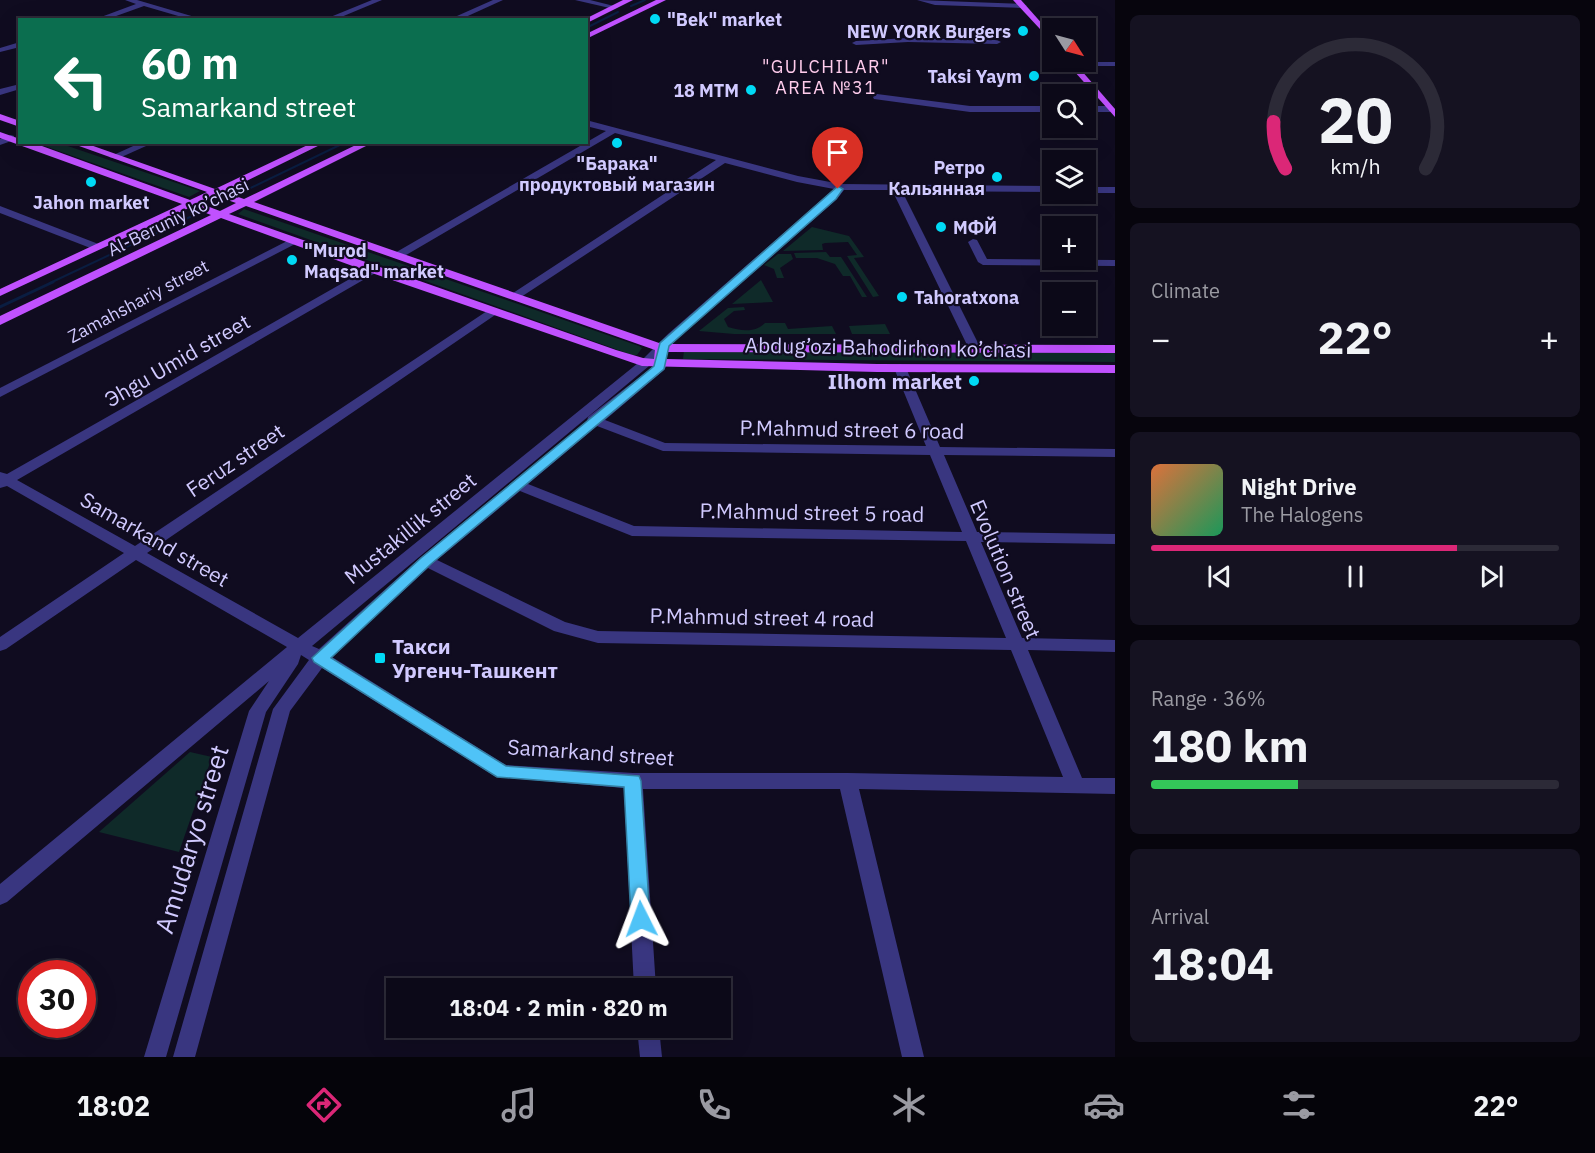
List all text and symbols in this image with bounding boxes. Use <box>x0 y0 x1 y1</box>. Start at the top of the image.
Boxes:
place label: "Bek" market <box>667 8 782 31</box>
marker: "Bek" market <box>648 12 662 26</box>
north arrow <box>1042 18 1096 72</box>
map controls <box>1042 18 1096 336</box>
place label: NEW YORK Burgers <box>847 20 1011 43</box>
marker: NEW YORK Burgers <box>1016 24 1030 38</box>
text: 60 m <box>141 36 239 91</box>
icon: left <box>42 42 120 120</box>
district label: "GULCHILAR" AREA №31 <box>762 55 890 99</box>
place label: Taksi Yaym <box>928 65 1022 88</box>
marker: Taksi Yaym <box>1027 69 1041 83</box>
place label: 18 MTM <box>673 79 739 102</box>
text: 20 <box>1318 79 1392 160</box>
marker: 18 MTM <box>744 83 758 97</box>
button: search <box>1042 84 1096 138</box>
text: Samarkand street <box>141 89 356 124</box>
pin <box>812 127 863 189</box>
marker: "Барака" продуктовый магазин <box>610 136 624 150</box>
icon: arrive <box>821 136 854 169</box>
button: layers <box>1042 150 1096 204</box>
place label: "Барака" продуктовый магазин <box>519 152 715 196</box>
text: km/h <box>1330 152 1380 180</box>
place label: Ретро Кальянная <box>888 156 985 200</box>
marker: Ретро Кальянная <box>990 170 1004 184</box>
street label: Al-Beruniy ko’chasi <box>104 173 252 261</box>
marker: Jahon market <box>84 175 98 189</box>
place label: Jahon market <box>33 191 149 214</box>
place label: МФЙ <box>953 216 997 239</box>
button: + <box>1042 216 1096 270</box>
marker: МФЙ <box>934 220 948 234</box>
place label: "Murod Maqsad" market <box>304 239 444 283</box>
marker: "Murod Maqsad" market <box>285 253 299 267</box>
street label: Zamahshariy street <box>64 254 212 348</box>
text: Climate <box>1151 277 1220 304</box>
button: − <box>1042 282 1096 336</box>
place label: Tahoratxona <box>914 286 1019 309</box>
marker: Tahoratxona <box>895 290 909 304</box>
street label: Эhgu Umid street <box>99 307 255 413</box>
text: 22° <box>1317 308 1393 366</box>
text: − <box>1151 317 1171 360</box>
text: + <box>1539 317 1559 360</box>
street label: Abdug’ozi Bahodirhon ko’chasi <box>744 330 1032 364</box>
place label: Ilhom market <box>828 367 962 395</box>
marker: Ilhom market <box>967 374 981 388</box>
street label: P.Mahmud street 6 road <box>739 413 965 445</box>
street label: Feruz street <box>181 417 289 503</box>
street label: Mustakillik street <box>338 466 482 590</box>
text: Night Drive <box>1241 472 1357 501</box>
street label: Samarkand street <box>76 485 234 593</box>
street label: Evolution street <box>964 495 1048 643</box>
street label: P.Mahmud street 5 road <box>699 496 925 528</box>
text: The Halogens <box>1241 501 1363 528</box>
icon: previous <box>1203 560 1236 593</box>
icon: pause <box>1339 560 1372 593</box>
icon: next <box>1475 560 1508 593</box>
street label: P.Mahmud street 4 road <box>649 601 875 633</box>
place label: Такси Ургенч-Ташкент <box>392 632 558 684</box>
marker: Такси Ургенч-Ташкент <box>373 651 387 665</box>
text: Range · 36% <box>1151 685 1266 712</box>
text: 180 km <box>1151 716 1309 774</box>
street label: Samarkand street <box>507 732 675 772</box>
street label: Amudaryo street <box>146 741 236 937</box>
position arrow <box>609 887 673 951</box>
text: Arrival <box>1151 903 1209 930</box>
text: 18:04 <box>1151 934 1274 992</box>
speed limit sign: 30 <box>18 960 96 1038</box>
text: 18:04 · 2 min · 820 m <box>449 993 668 1022</box>
icon: directions <box>303 1084 345 1126</box>
icon: music <box>498 1084 540 1126</box>
icon: phone <box>693 1084 735 1126</box>
icon: climate <box>888 1084 930 1126</box>
icon: car <box>1083 1084 1125 1126</box>
icon: filters <box>1278 1084 1320 1126</box>
text: 18:02 <box>77 1088 150 1123</box>
text: 22° <box>1473 1088 1518 1123</box>

